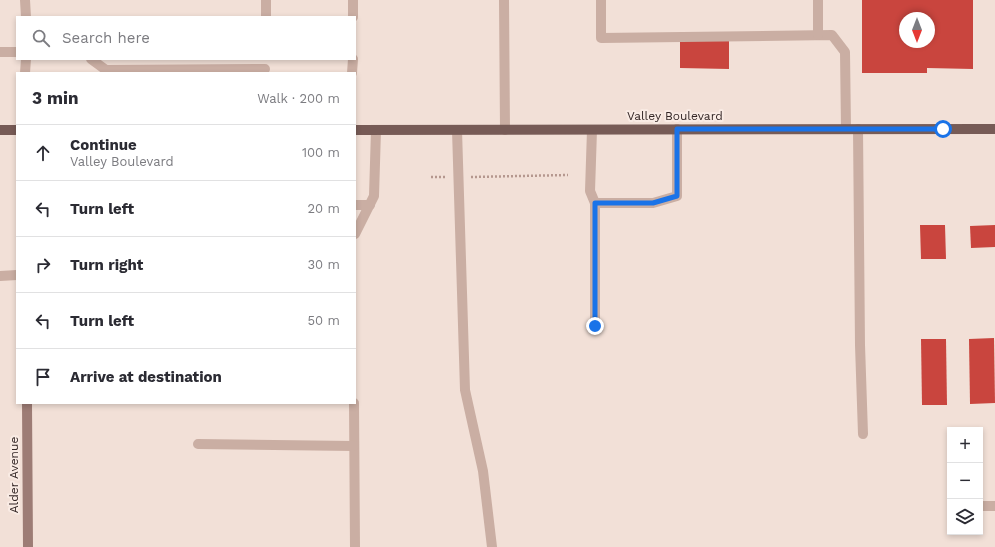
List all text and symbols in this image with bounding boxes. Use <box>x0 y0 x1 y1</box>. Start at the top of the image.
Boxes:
north arrow <box>899 12 935 48</box>
search box <box>16 16 356 60</box>
icon: search <box>30 27 52 49</box>
text: Search here <box>62 29 150 47</box>
text: 3 min <box>32 88 78 108</box>
text: Walk · 200 m <box>257 91 340 106</box>
street label: Valley Boulevard <box>627 109 723 123</box>
route start <box>934 120 952 138</box>
text: Continue <box>70 136 137 154</box>
icon: ahead <box>32 142 54 164</box>
text: 100 m <box>302 145 340 160</box>
text: Valley Boulevard <box>70 154 174 169</box>
icon: left <box>32 198 54 220</box>
text: Turn left <box>70 200 134 218</box>
text: 20 m <box>308 201 340 216</box>
icon: right <box>32 254 54 276</box>
text: Turn right <box>70 256 143 274</box>
text: 30 m <box>308 257 340 272</box>
icon: left <box>32 310 54 332</box>
text: Turn left <box>70 312 134 330</box>
text: 50 m <box>308 313 340 328</box>
route end <box>586 317 604 335</box>
icon: arrive <box>32 366 54 388</box>
text: Arrive at destination <box>70 368 222 386</box>
map controls <box>947 427 983 535</box>
button: + <box>947 427 983 463</box>
street label: Alder Avenue <box>7 437 21 513</box>
button: − <box>947 463 983 499</box>
button: layers <box>947 499 983 535</box>

